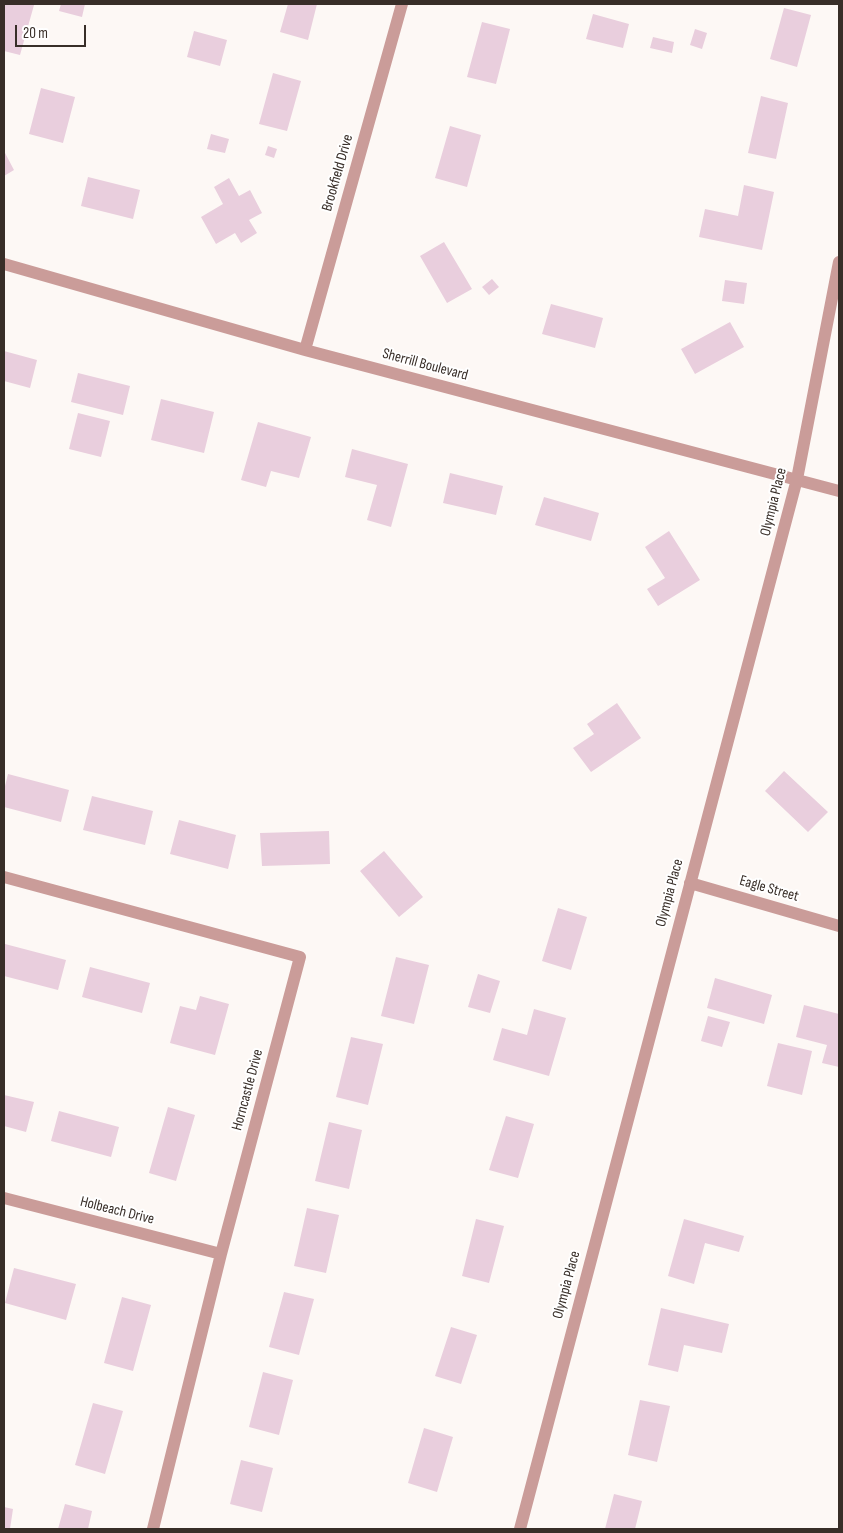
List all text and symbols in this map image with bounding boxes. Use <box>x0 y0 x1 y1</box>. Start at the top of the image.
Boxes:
scale bar <box>18 15 89 47</box>
text: 20 m <box>23 24 48 43</box>
street label: Brookfield Drive <box>318 132 358 214</box>
street label: Sherrill Boulevard <box>380 345 470 385</box>
street label: Olympia Place <box>757 466 791 538</box>
street label: Olympia Place <box>652 857 688 929</box>
street label: Eagle Street <box>737 872 801 906</box>
street label: Horncastle Drive <box>229 1047 267 1133</box>
street label: Holbeach Drive <box>78 1193 156 1229</box>
street label: Olympia Place <box>549 1249 585 1321</box>

